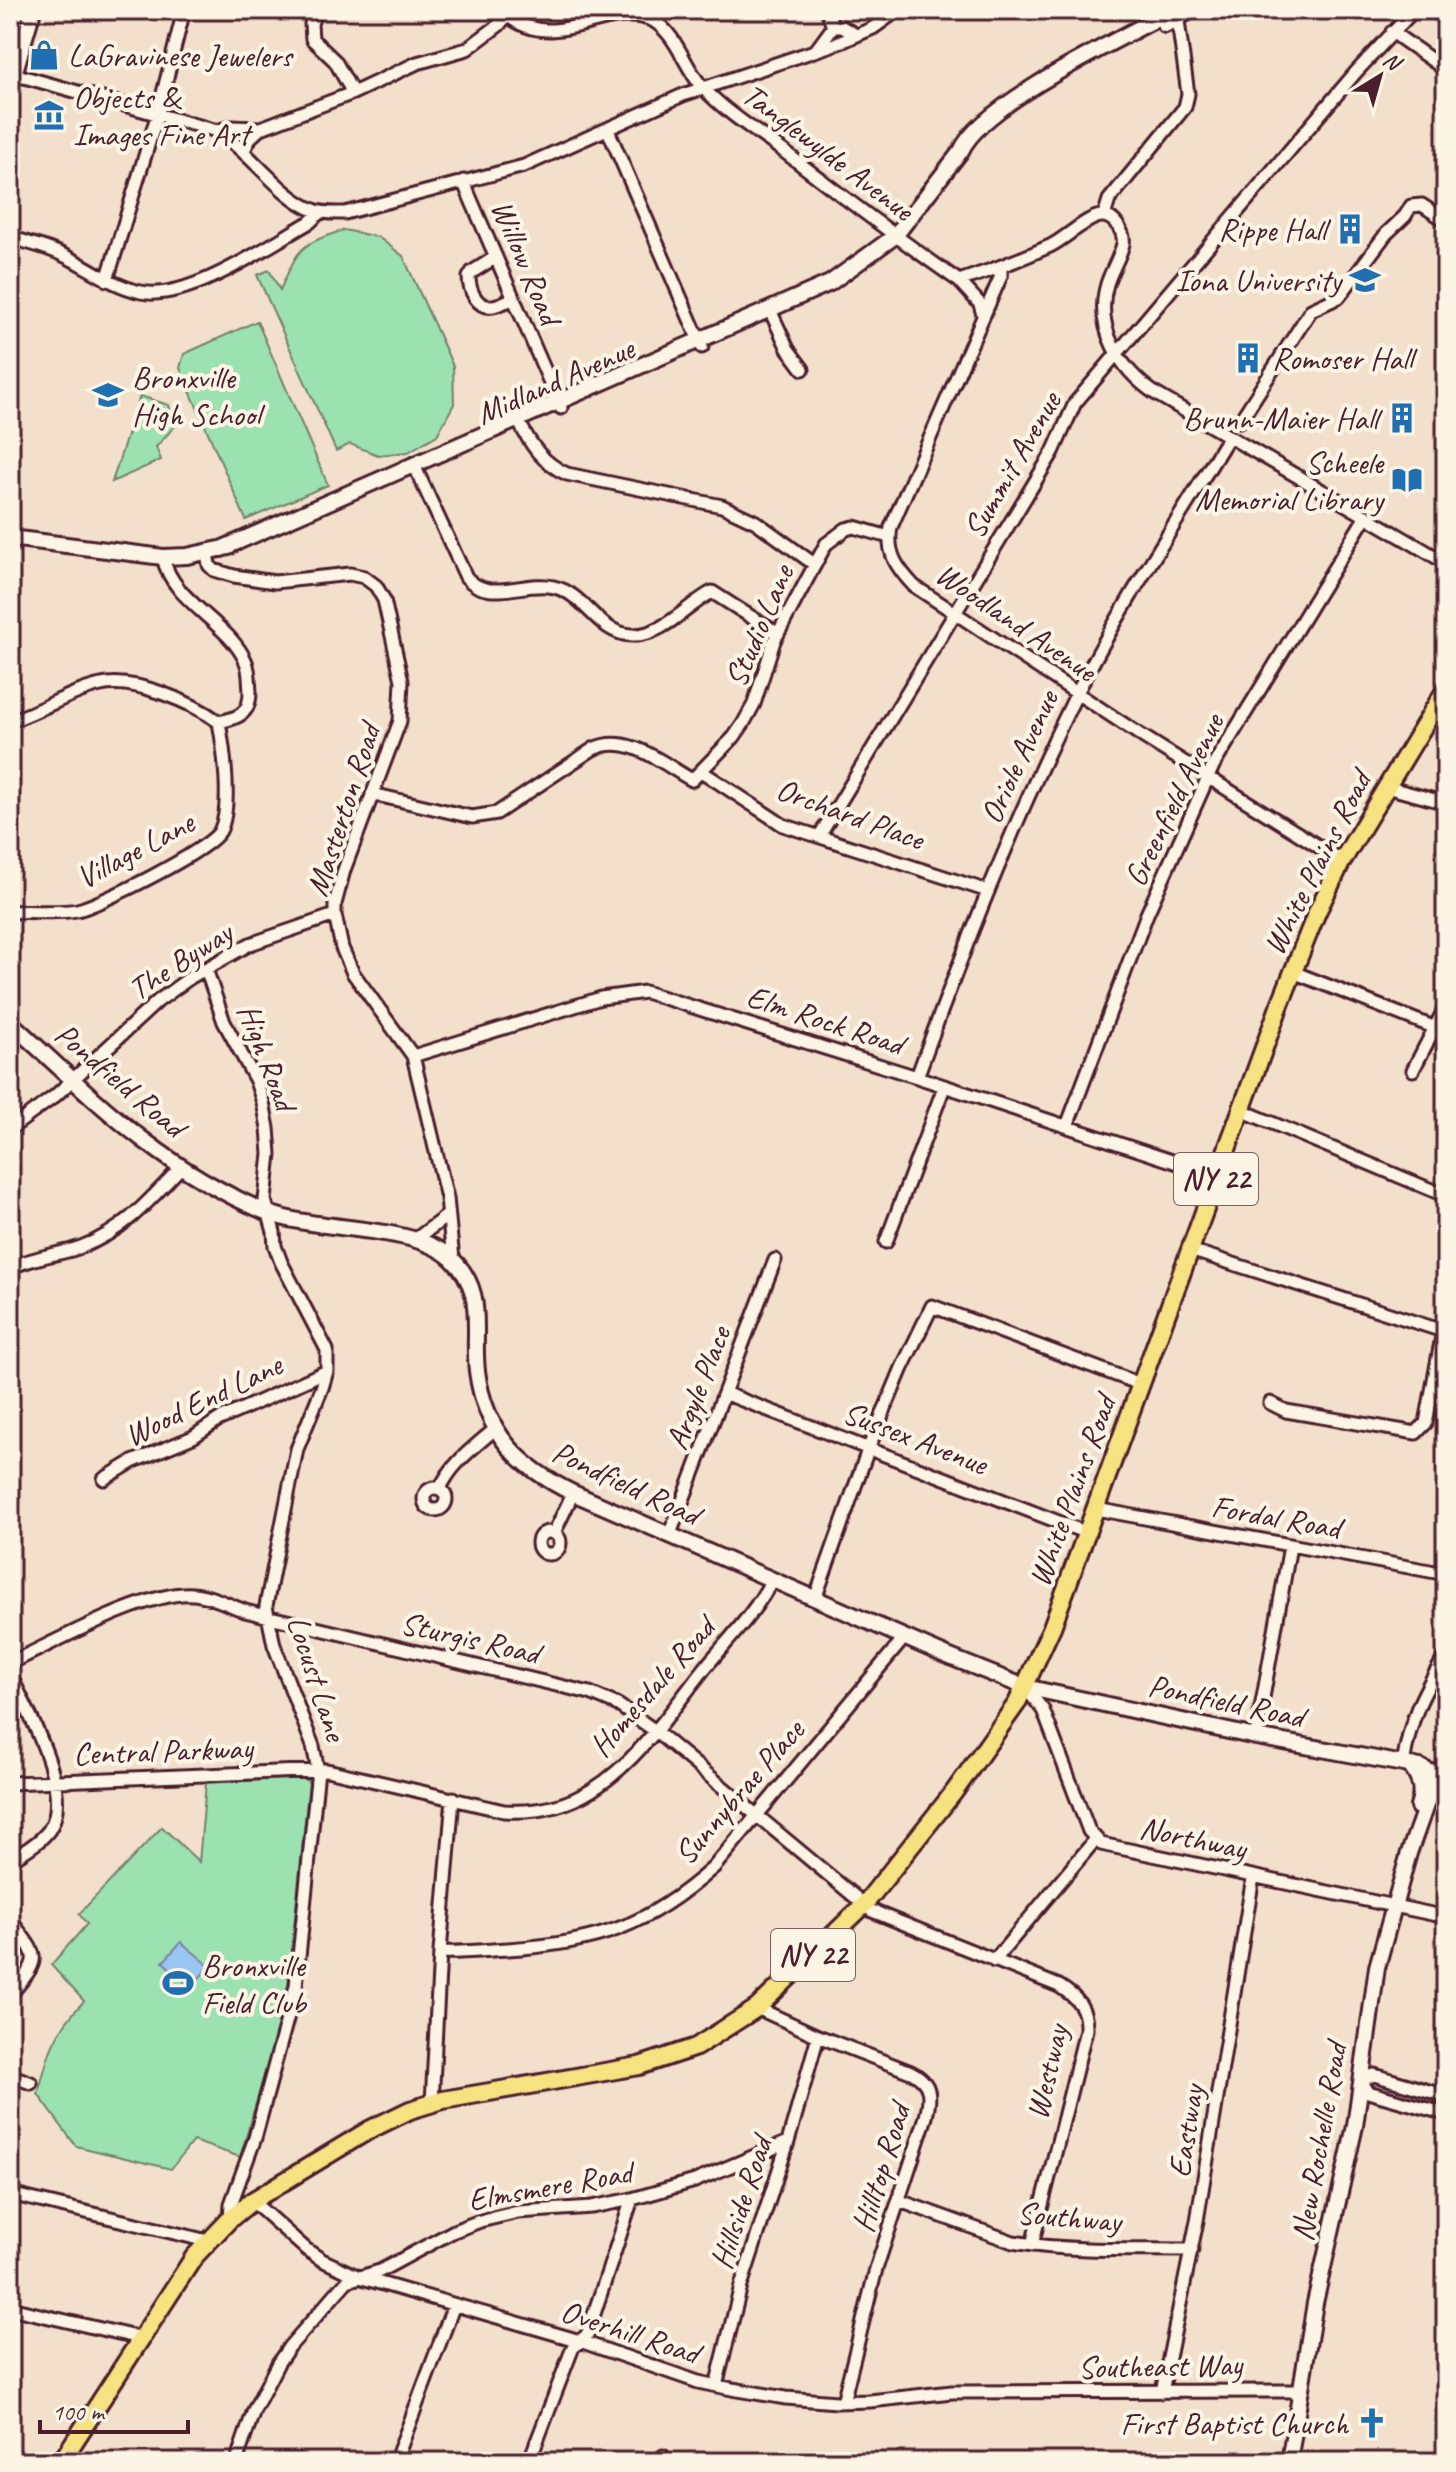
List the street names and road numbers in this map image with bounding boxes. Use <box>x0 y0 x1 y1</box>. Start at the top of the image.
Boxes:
street label: Tanglewylde Avenue <box>734 74 924 232</box>
street label: Willow Road <box>482 194 572 334</box>
street label: Midland Avenue <box>470 327 643 434</box>
street label: Summit Avenue <box>954 382 1072 545</box>
street label: Woodland Avenue <box>928 553 1106 692</box>
street label: Studio Lane <box>715 556 804 693</box>
street label: Oriole Avenue <box>970 682 1069 830</box>
street label: Greenfield Avenue <box>1115 705 1235 893</box>
street label: Masterton Road <box>296 715 391 901</box>
street label: White Plains Road <box>1253 761 1383 961</box>
street label: Orchard Place <box>771 768 932 860</box>
street label: Village Lane <box>69 801 203 898</box>
street label: The Byway <box>120 911 242 1010</box>
street label: Elm Rock Road <box>742 975 914 1066</box>
street label: High Road <box>228 998 308 1120</box>
street label: Pondfield Road <box>46 1014 198 1150</box>
road number: NY 22 <box>1174 1153 1258 1205</box>
street label: Argyle Place <box>656 1318 741 1455</box>
street label: Wood End Lane <box>118 1343 291 1456</box>
street label: White Plains Road <box>1019 1386 1127 1592</box>
street label: Sussex Avenue <box>837 1392 995 1485</box>
street label: Pondfield Road <box>546 1431 711 1537</box>
street label: Fordal Road <box>1208 1486 1348 1549</box>
street label: Sturgis Road <box>397 1602 549 1675</box>
street label: Homesdale Road <box>580 1605 727 1765</box>
street label: Locust Lane <box>278 1610 357 1748</box>
street label: Pondfield Road <box>1145 1665 1313 1739</box>
street label: Sunnybrae Place <box>665 1709 815 1873</box>
street label: Central Parkway <box>73 1727 255 1775</box>
street label: Northway <box>1136 1807 1252 1870</box>
road number: NY 22 <box>771 1929 855 1981</box>
street label: Westway <box>1016 2018 1078 2123</box>
street label: New Rochelle Road <box>1281 2035 1357 2244</box>
street label: Eastway <box>1159 2079 1214 2180</box>
street label: Hilltop Road <box>842 2094 921 2237</box>
street label: Hillside Road <box>700 2127 783 2274</box>
street label: Elmsmere Road <box>465 2151 639 2221</box>
street label: Southway <box>1015 2192 1126 2242</box>
street label: Overhill Road <box>556 2290 709 2375</box>
street label: Southeast Way <box>1078 2344 1244 2388</box>

